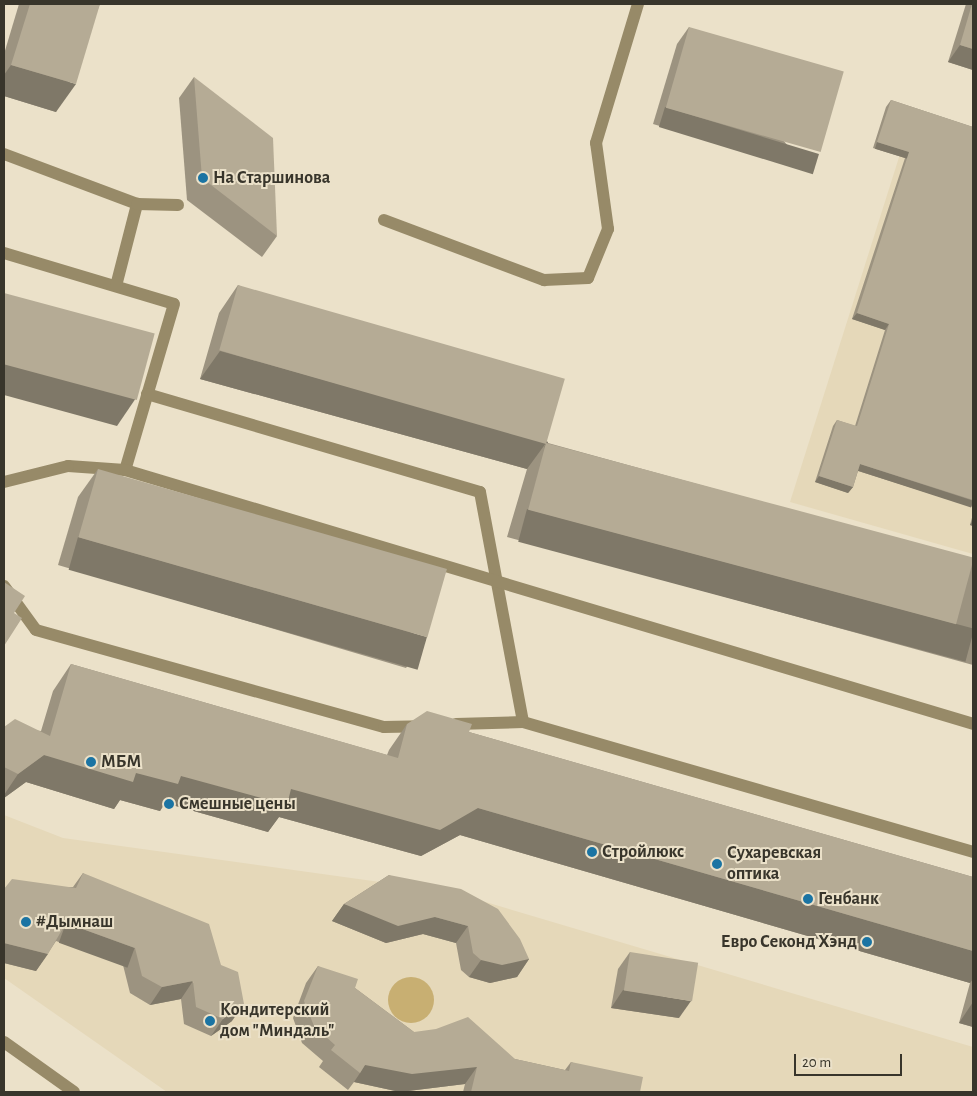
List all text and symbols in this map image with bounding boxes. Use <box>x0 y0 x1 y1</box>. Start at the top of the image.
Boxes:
place label: На Старшинова <box>213 167 330 189</box>
marker: На Старшинова <box>197 172 209 184</box>
place label: МБМ <box>101 751 141 773</box>
marker: МБМ <box>85 756 97 768</box>
place label: Смешные цены <box>179 793 296 815</box>
marker: Смешные цены <box>163 798 175 810</box>
place label: Стройлюкс <box>602 841 684 863</box>
place label: Сухаревская оптика <box>727 843 821 886</box>
marker: Стройлюкс <box>586 846 598 858</box>
marker: Сухаревская оптика <box>711 858 723 870</box>
place label: Генбанк <box>818 888 879 910</box>
marker: Генбанк <box>802 893 814 905</box>
place label: #Дымнаш <box>36 911 113 933</box>
marker: #Дымнаш <box>20 916 32 928</box>
place label: Евро Секонд Хэнд <box>721 931 857 953</box>
marker: Евро Секонд Хэнд <box>861 936 873 948</box>
place label: Кондитерский дом "Миндаль" <box>220 1000 334 1042</box>
marker: Кондитерский дом "Миндаль" <box>204 1015 216 1027</box>
scale bar <box>797 1044 904 1076</box>
text: 20 m <box>802 1055 831 1070</box>

